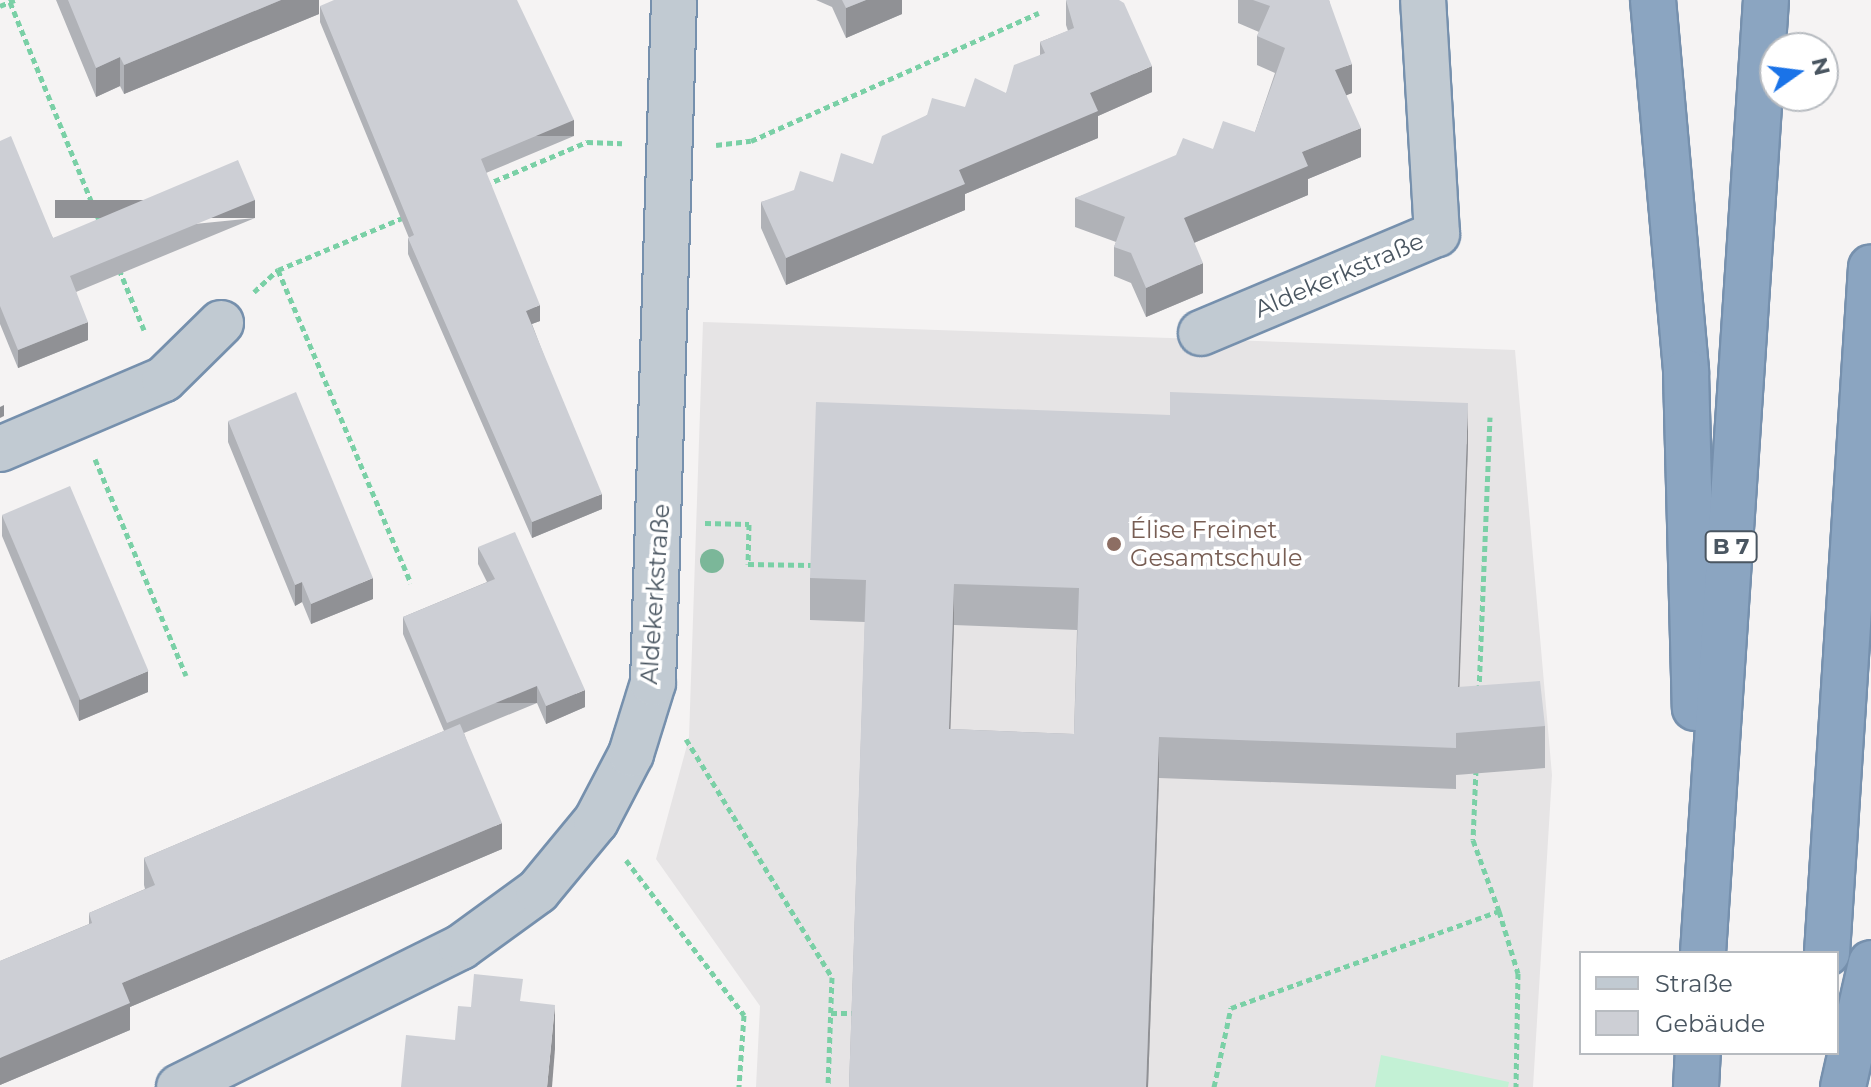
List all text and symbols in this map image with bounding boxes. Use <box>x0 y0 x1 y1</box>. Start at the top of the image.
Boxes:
north arrow <box>1759 32 1839 112</box>
text: N <box>1806 55 1836 78</box>
street label: Aldekerkstraße <box>1250 226 1428 324</box>
street label: Aldekerkstraße <box>634 503 676 685</box>
place label: Élise Freinet Gesamtschule <box>1130 516 1302 572</box>
road number: B 7 <box>1703 529 1759 565</box>
marker: Élise Freinet Gesamtschule <box>1105 535 1123 553</box>
legend <box>1579 951 1839 1055</box>
text: Straße <box>1655 969 1733 998</box>
text: Gebäude <box>1655 1009 1765 1038</box>

